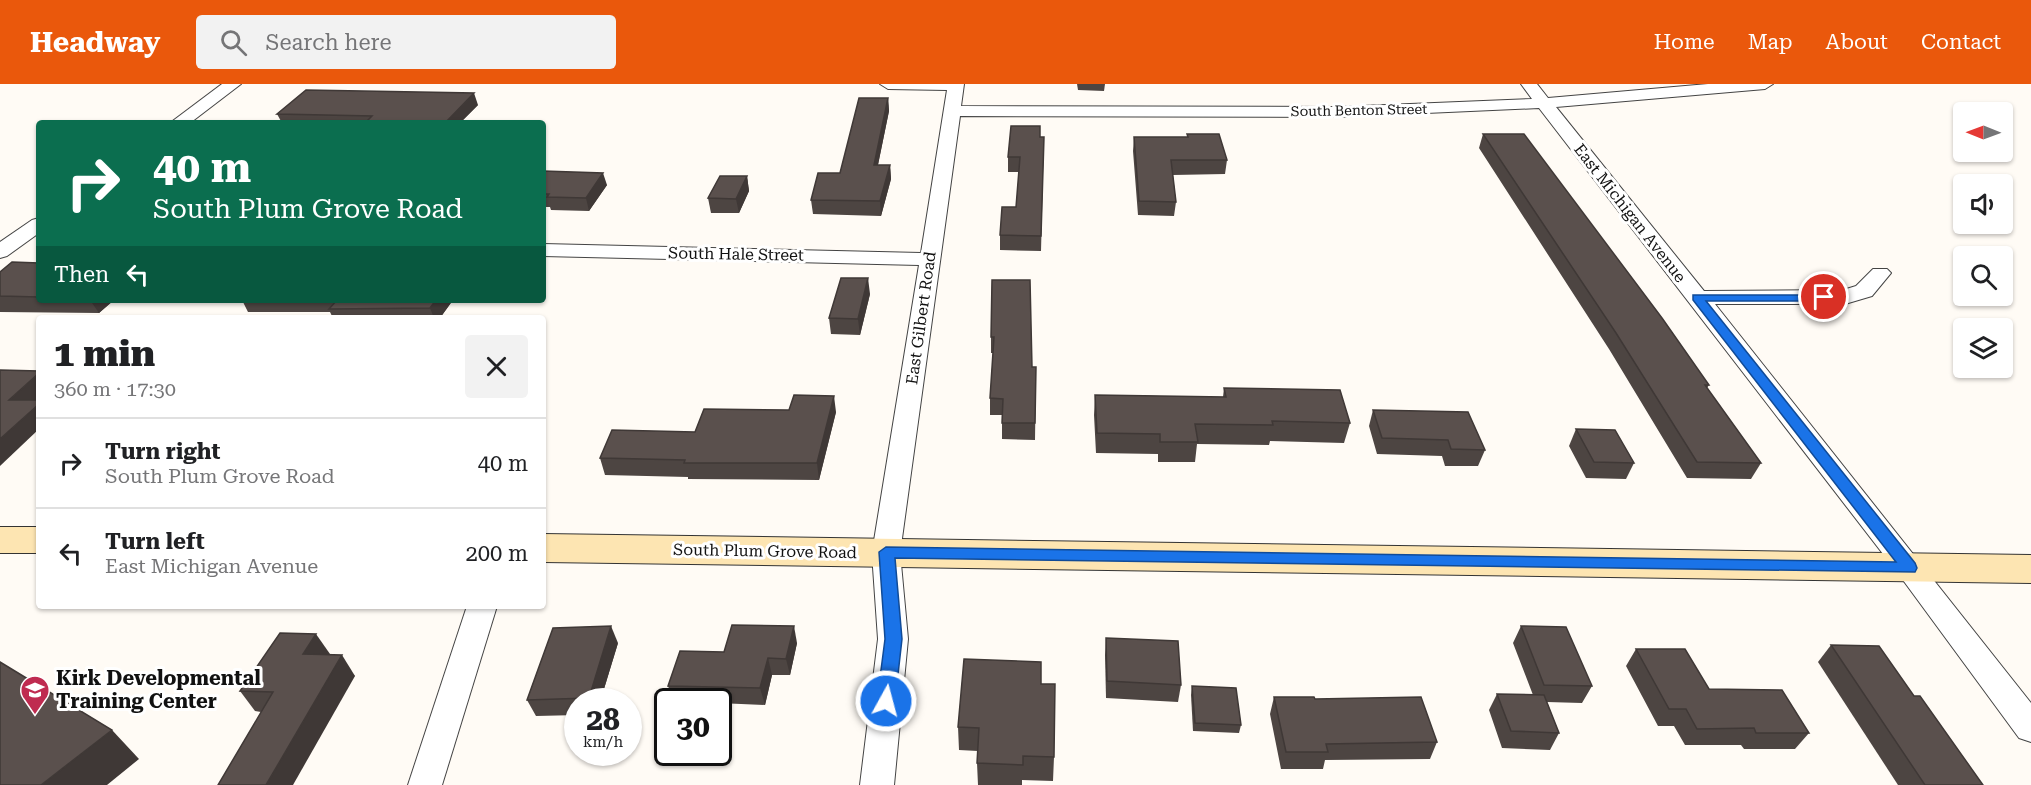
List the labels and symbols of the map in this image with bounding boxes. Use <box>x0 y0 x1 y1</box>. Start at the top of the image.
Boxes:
street label: South Benton Street <box>1291 101 1427 119</box>
north arrow <box>1953 102 2013 162</box>
street label: East Michigan Avenue <box>1570 140 1690 286</box>
street label: South Hale Street <box>668 243 804 265</box>
street label: East Gilbert Road <box>902 250 940 386</box>
pin <box>1798 271 1849 322</box>
street label: South Plum Grove Road <box>673 540 857 562</box>
place label: Kirk Developmental Training Center <box>56 666 261 713</box>
position arrow <box>854 669 918 733</box>
school or university icon: Kirk Developmental Training Center <box>19 674 51 716</box>
speed limit sign: 30 <box>654 688 732 766</box>

